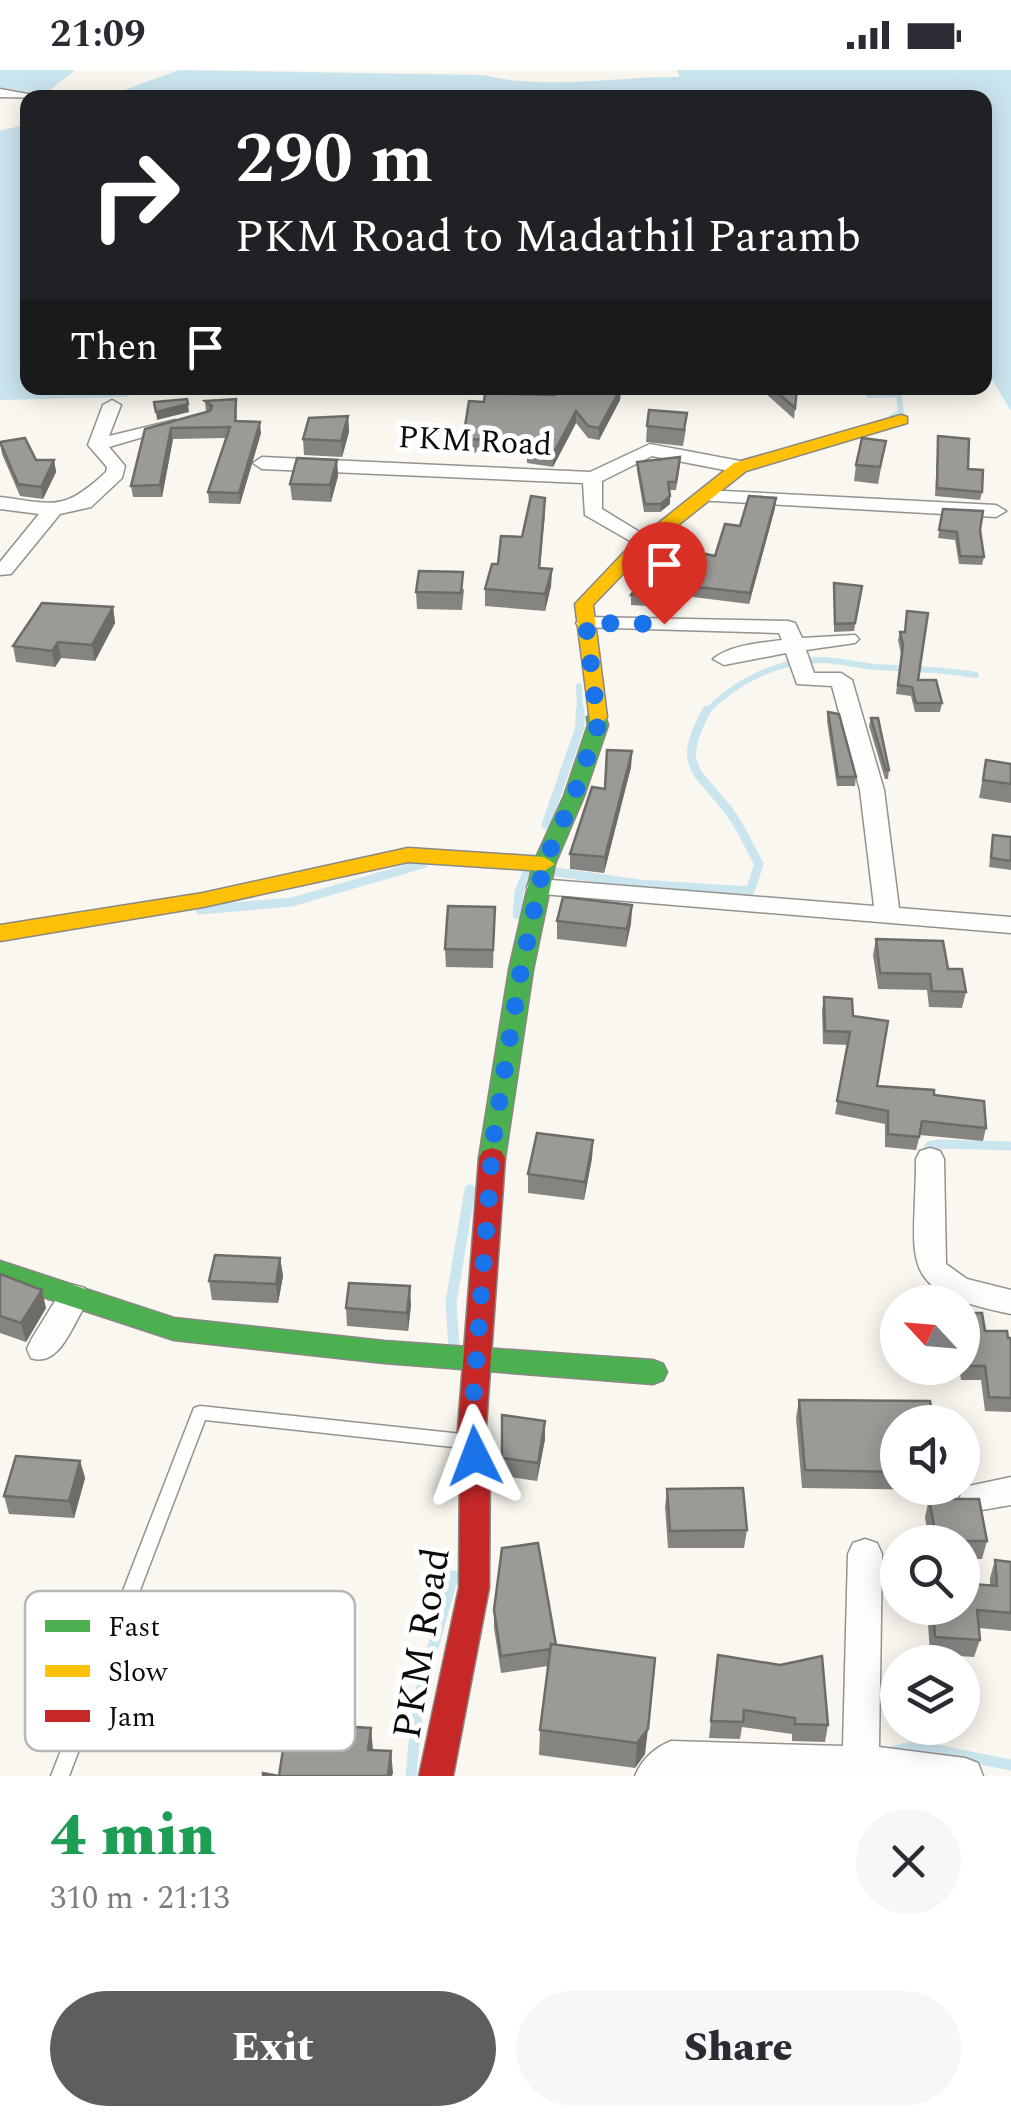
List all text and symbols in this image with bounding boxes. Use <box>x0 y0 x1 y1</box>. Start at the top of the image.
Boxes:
text: 21:09 <box>50 6 145 64</box>
text: 290 m <box>235 107 433 213</box>
icon: right <box>70 130 200 260</box>
text: PKM Road to Madathil Paramb <box>235 203 861 272</box>
text: Then <box>70 319 158 377</box>
icon: arrive <box>178 320 233 375</box>
street label: PKM Road <box>397 413 553 470</box>
pin <box>622 522 707 625</box>
icon: arrive <box>637 537 692 592</box>
north arrow <box>880 1285 980 1385</box>
map controls <box>880 1285 980 1745</box>
position arrow <box>423 1404 527 1508</box>
button: sound <box>880 1405 980 1505</box>
button: search <box>880 1525 980 1625</box>
street label: PKM Road <box>377 1543 468 1743</box>
legend <box>25 1591 355 1751</box>
text: Fast <box>108 1606 160 1649</box>
button: layers <box>880 1645 980 1745</box>
text: Slow <box>108 1651 168 1694</box>
text: Jam <box>108 1696 156 1739</box>
text: 4 min <box>50 1790 216 1882</box>
button: close <box>856 1809 961 1914</box>
text: 310 m · 21:13 <box>50 1874 230 1923</box>
button: Exit <box>50 1991 496 2106</box>
button: Share <box>516 1991 961 2106</box>

